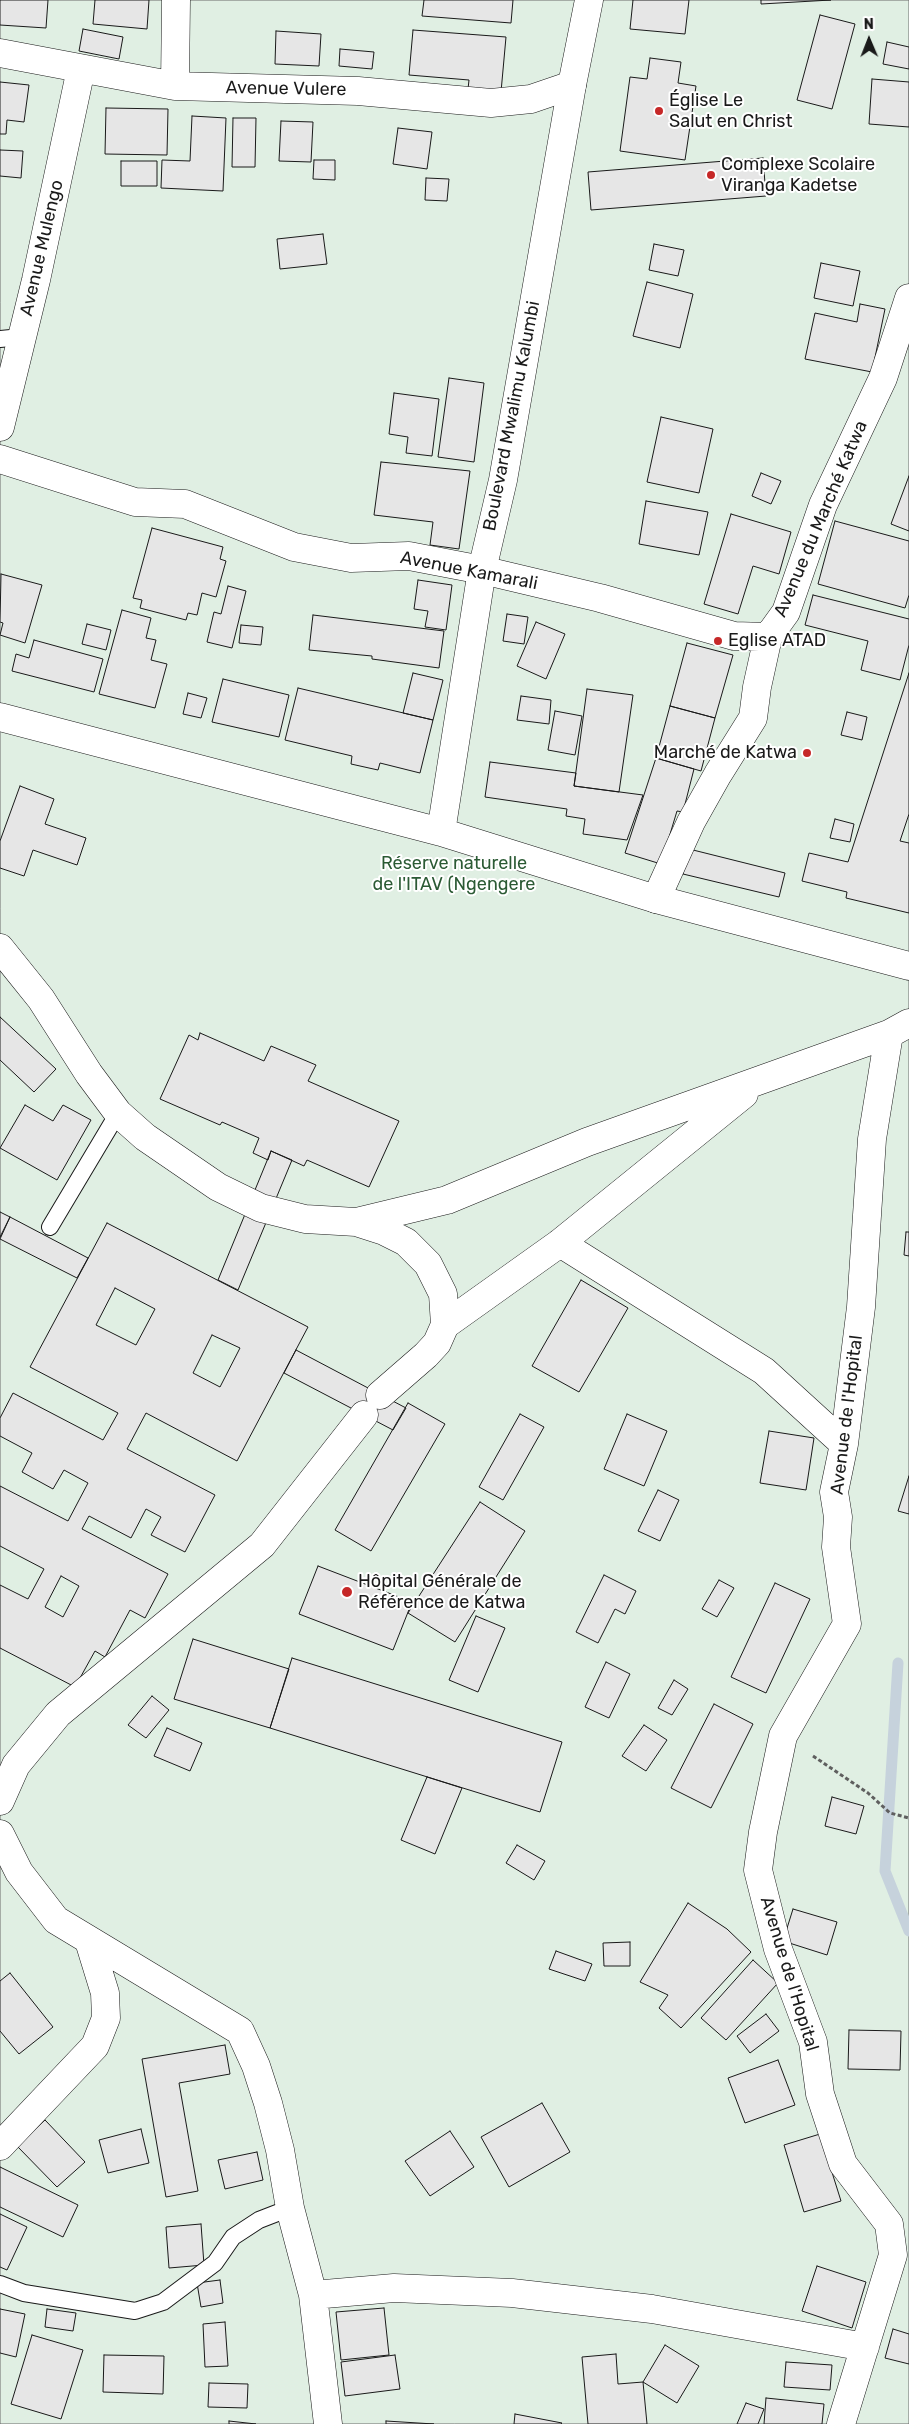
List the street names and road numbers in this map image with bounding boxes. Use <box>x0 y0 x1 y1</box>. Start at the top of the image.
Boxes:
street label: Avenue Vulere <box>226 77 346 101</box>
street label: Avenue Mulengo <box>16 178 68 318</box>
street label: Boulevard Mwalimu Kalumbi <box>479 299 545 533</box>
street label: Avenue du Marché Katwa <box>770 417 872 621</box>
street label: Avenue Kamarali <box>399 547 539 595</box>
street label: Avenue de l'Hopital <box>826 1334 868 1496</box>
street label: Avenue de l'Hopital <box>755 1894 823 2054</box>

